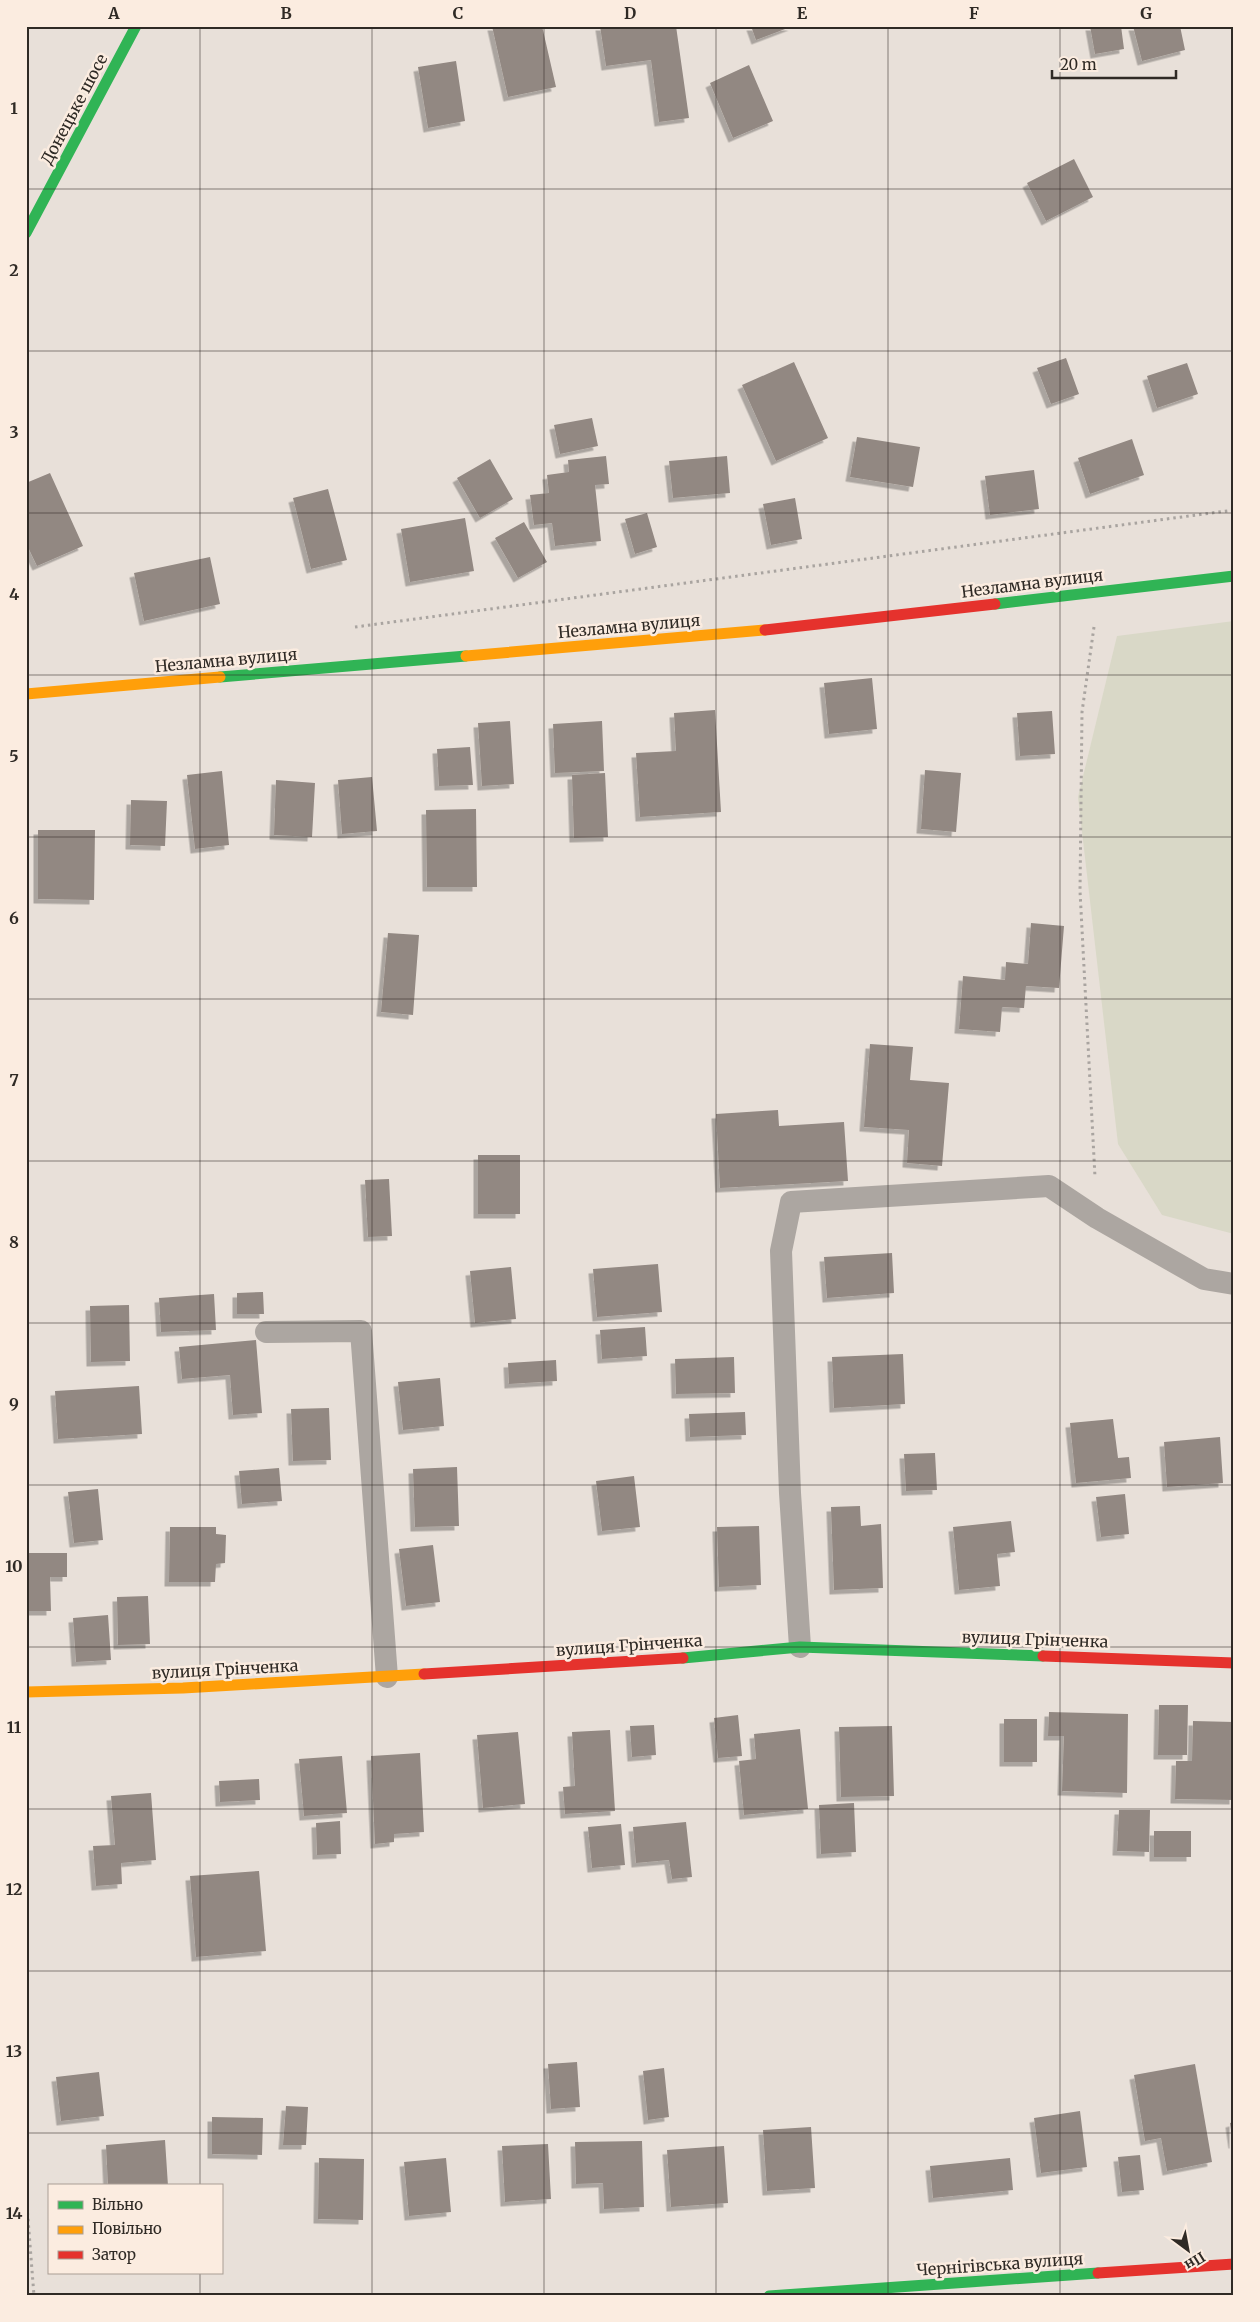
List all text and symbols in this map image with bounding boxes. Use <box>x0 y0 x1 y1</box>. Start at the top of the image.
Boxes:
text: A <box>107 3 120 23</box>
text: B <box>280 3 292 23</box>
text: C <box>453 3 463 23</box>
text: D <box>624 3 636 23</box>
text: E <box>797 3 808 23</box>
text: F <box>969 3 979 23</box>
text: G <box>1140 3 1152 23</box>
scale bar <box>1052 48 1176 80</box>
street label: Донецьке шосе <box>36 50 112 168</box>
text: 20 m <box>1060 55 1097 74</box>
text: 1 <box>10 98 18 118</box>
text: 2 <box>9 260 19 280</box>
text: 3 <box>9 422 19 442</box>
street label: Незламна вулиця <box>960 564 1104 602</box>
text: 4 <box>9 584 19 604</box>
street label: Незламна вулиця <box>557 610 701 642</box>
street label: Незламна вулиця <box>154 644 298 676</box>
text: 5 <box>9 746 19 766</box>
text: 6 <box>9 908 19 928</box>
text: 7 <box>9 1070 19 1090</box>
text: 8 <box>9 1232 19 1252</box>
text: 9 <box>9 1394 19 1414</box>
text: 10 <box>5 1556 23 1576</box>
street label: вулиця Грінченка <box>961 1626 1109 1652</box>
street label: вулиця Грінченка <box>555 1630 703 1660</box>
street label: вулиця Грінченка <box>151 1655 299 1683</box>
text: 11 <box>7 1717 22 1737</box>
text: 12 <box>6 1879 22 1899</box>
text: 13 <box>6 2041 22 2061</box>
legend <box>48 2184 222 2274</box>
text: Вільно <box>92 2195 143 2214</box>
text: 14 <box>6 2203 22 2223</box>
text: Повільно <box>92 2219 162 2238</box>
north arrow <box>1162 2224 1212 2274</box>
text: Затор <box>92 2245 136 2264</box>
street label: Чернігівська вулиця <box>916 2248 1084 2280</box>
text: Пн <box>1181 2248 1209 2274</box>

